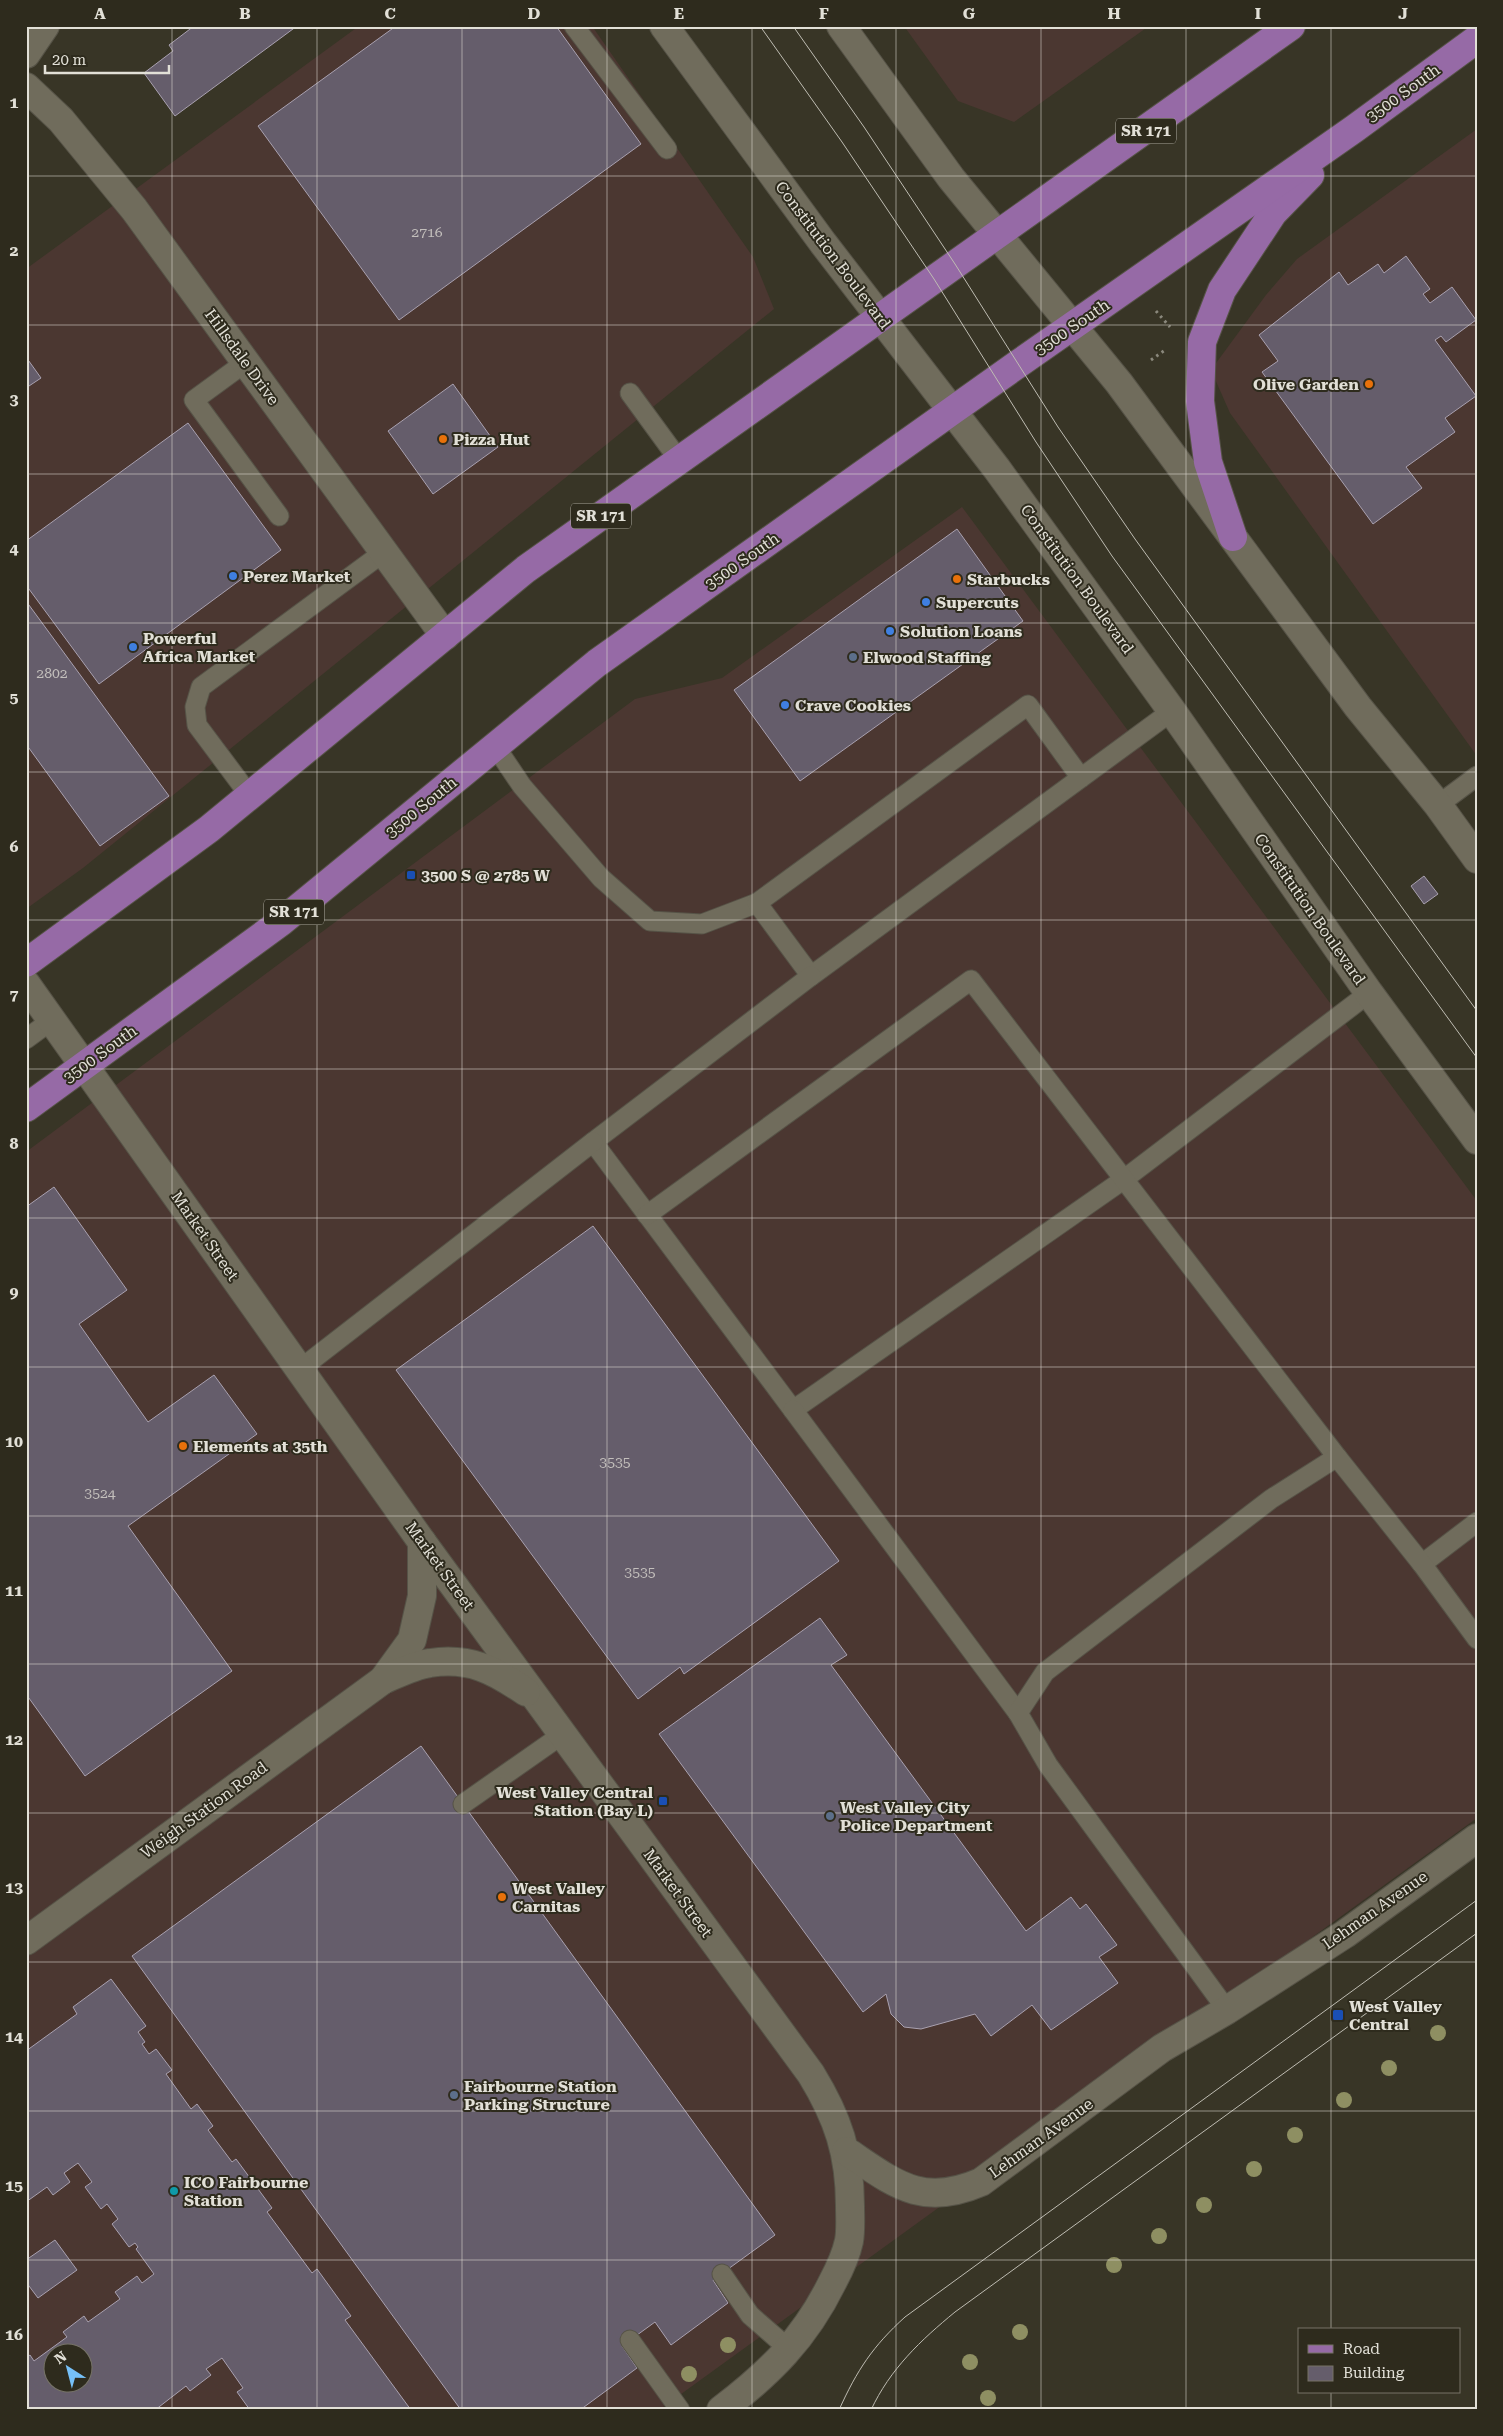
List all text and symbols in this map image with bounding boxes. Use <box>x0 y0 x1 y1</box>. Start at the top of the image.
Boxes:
text: A <box>94 4 106 23</box>
text: B <box>239 4 251 23</box>
text: C <box>384 4 396 23</box>
text: D <box>528 4 541 23</box>
text: E <box>674 4 684 23</box>
text: F <box>819 4 829 23</box>
text: G <box>963 4 976 23</box>
text: H <box>1107 4 1121 23</box>
text: I <box>1255 4 1261 23</box>
text: J <box>1398 4 1408 23</box>
scale bar <box>45 42 169 74</box>
text: 20 m <box>52 51 87 69</box>
street label: 3500 South <box>1363 60 1443 126</box>
text: 1 <box>10 93 19 112</box>
road number: SR 171 <box>1116 118 1176 144</box>
street label: Constitution Boulevard <box>771 177 895 333</box>
house number: 2716 <box>411 224 443 240</box>
text: 2 <box>10 241 19 260</box>
street label: 3500 South <box>1031 295 1113 359</box>
street label: Hillsdale Drive <box>201 305 283 409</box>
place label: Olive Garden <box>1253 375 1359 394</box>
marker: Olive Garden <box>1363 378 1375 390</box>
text: 3 <box>10 390 19 409</box>
place label: Pizza Hut <box>453 430 530 449</box>
marker: Pizza Hut <box>437 433 449 445</box>
street label: Constitution Boulevard <box>1016 501 1138 657</box>
road number: SR 171 <box>571 504 631 528</box>
street label: 3500 South <box>701 528 783 594</box>
text: 4 <box>10 539 19 558</box>
place label: Perez Market <box>243 567 351 586</box>
marker: Perez Market <box>227 570 239 582</box>
place label: Starbucks <box>967 570 1050 589</box>
marker: Starbucks <box>951 573 963 585</box>
place label: Supercuts <box>936 593 1019 612</box>
marker: Supercuts <box>920 596 932 608</box>
place label: Solution Loans <box>900 622 1022 641</box>
marker: Solution Loans <box>884 625 896 637</box>
place label: Powerful Africa Market <box>143 629 256 666</box>
marker: Powerful Africa Market <box>127 641 139 653</box>
place label: Elwood Staffing <box>863 648 991 667</box>
marker: Elwood Staffing <box>847 651 859 663</box>
house number: 2802 <box>36 665 68 681</box>
text: 5 <box>10 688 19 707</box>
place label: Crave Cookies <box>795 696 911 715</box>
marker: Crave Cookies <box>779 699 791 711</box>
street label: 3500 South <box>382 772 460 842</box>
street label: Constitution Boulevard <box>1251 830 1369 988</box>
text: 6 <box>10 837 19 856</box>
place label: 3500 S @ 2785 W <box>421 866 551 885</box>
marker: 3500 S @ 2785 W <box>405 869 417 881</box>
road number: SR 171 <box>264 900 324 924</box>
text: 7 <box>10 985 19 1004</box>
street label: 3500 South <box>60 1021 140 1087</box>
text: 8 <box>10 1134 19 1153</box>
street label: Market Street <box>167 1188 243 1284</box>
text: 9 <box>10 1283 19 1302</box>
text: 10 <box>5 1432 23 1451</box>
place label: Elements at 35th <box>193 1437 328 1456</box>
marker: Elements at 35th <box>177 1440 189 1452</box>
house number: 3535 <box>599 1454 631 1470</box>
house number: 3524 <box>84 1485 116 1501</box>
street label: Market Street <box>402 1518 478 1614</box>
house number: 3535 <box>624 1564 656 1580</box>
text: 11 <box>5 1581 23 1600</box>
text: 12 <box>5 1730 23 1749</box>
street label: Weigh Station Road <box>137 1758 271 1862</box>
place label: West Valley Central Station (Bay L) <box>496 1783 654 1820</box>
marker: West Valley Central Station (Bay L) <box>657 1795 669 1807</box>
place label: West Valley City Police Department <box>840 1798 993 1835</box>
marker: West Valley City Police Department <box>824 1810 836 1822</box>
street label: Market Street <box>640 1845 716 1941</box>
street label: Lehman Avenue <box>1319 1867 1431 1953</box>
text: 13 <box>5 1878 23 1897</box>
place label: West Valley Carnitas <box>512 1879 605 1916</box>
marker: West Valley Carnitas <box>496 1891 508 1903</box>
place label: West Valley Central <box>1349 1997 1442 2034</box>
marker: West Valley Central <box>1331 2008 1345 2022</box>
text: 14 <box>5 2027 23 2046</box>
place label: Fairbourne Station Parking Structure <box>464 2077 617 2114</box>
marker: Fairbourne Station Parking Structure <box>448 2089 460 2101</box>
street label: Lehman Avenue <box>985 2094 1097 2182</box>
place label: ICO Fairbourne Station <box>184 2173 308 2210</box>
text: 15 <box>5 2176 23 2195</box>
marker: ICO Fairbourne Station <box>168 2185 180 2197</box>
text: 16 <box>5 2325 23 2344</box>
legend <box>1298 2328 1460 2394</box>
text: Road <box>1343 2340 1380 2358</box>
north arrow <box>42 2344 92 2394</box>
text: N <box>51 2348 70 2367</box>
text: Building <box>1343 2364 1405 2382</box>

